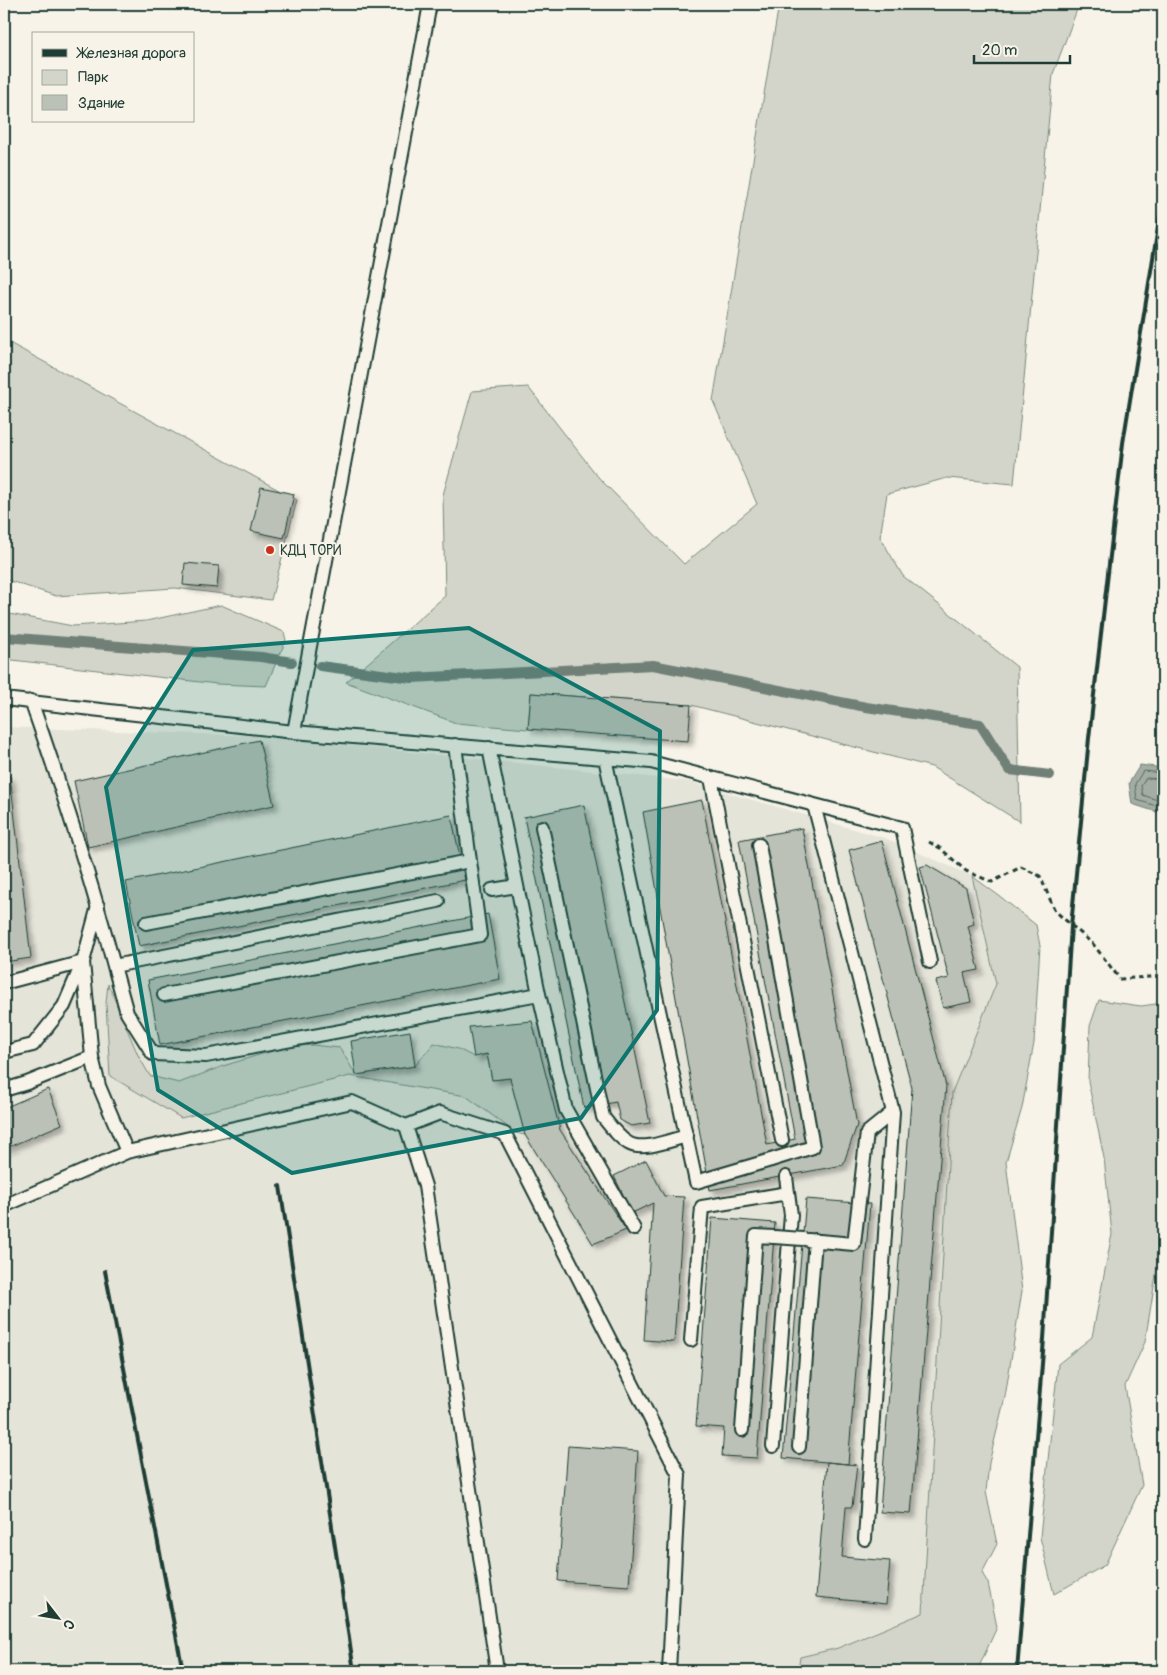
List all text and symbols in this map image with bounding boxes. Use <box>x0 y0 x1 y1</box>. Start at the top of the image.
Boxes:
legend <box>32 32 195 122</box>
scale bar <box>974 32 1071 64</box>
text: 20 m <box>982 41 1017 60</box>
text: Железная дорога <box>76 44 186 63</box>
text: Парк <box>78 68 109 87</box>
text: Здание <box>78 94 125 113</box>
place label: КДЦ ТОРИ <box>280 542 341 559</box>
marker: КДЦ ТОРИ <box>264 544 276 556</box>
north arrow <box>32 1592 82 1642</box>
text: С <box>59 1616 78 1633</box>

